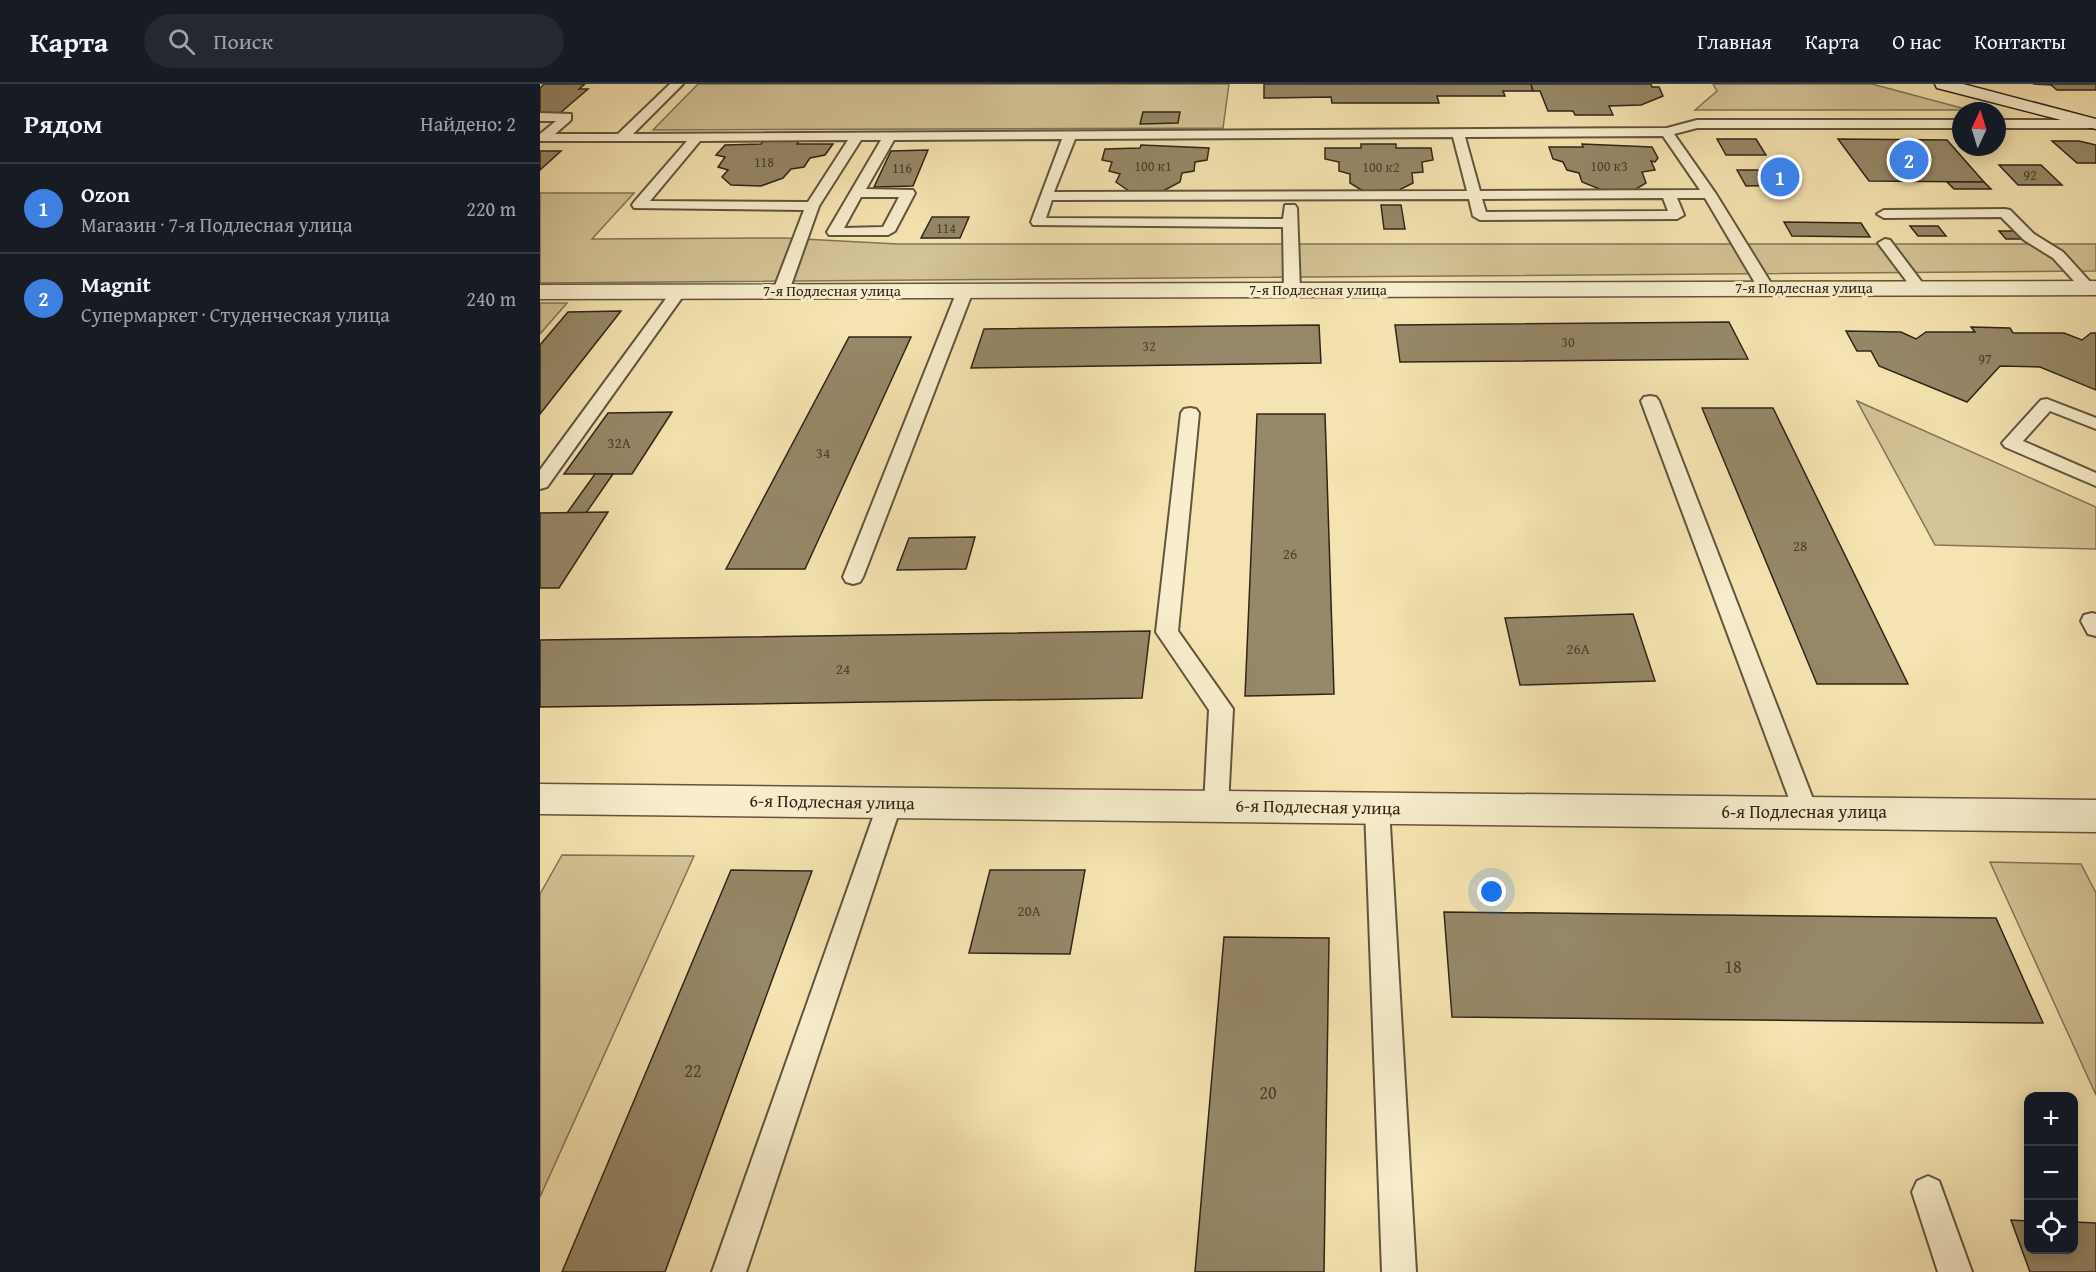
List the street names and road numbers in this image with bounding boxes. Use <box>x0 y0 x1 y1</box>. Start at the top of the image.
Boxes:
street label: 7-я Подлесная улица <box>1735 277 1874 298</box>
street label: 7-я Подлесная улица <box>1249 279 1388 300</box>
street label: 7-я Подлесная улица <box>763 280 902 301</box>
street label: 6-я Подлесная улица <box>749 787 915 816</box>
street label: 6-я Подлесная улица <box>1235 792 1401 821</box>
street label: 6-я Подлесная улица <box>1721 798 1887 825</box>

